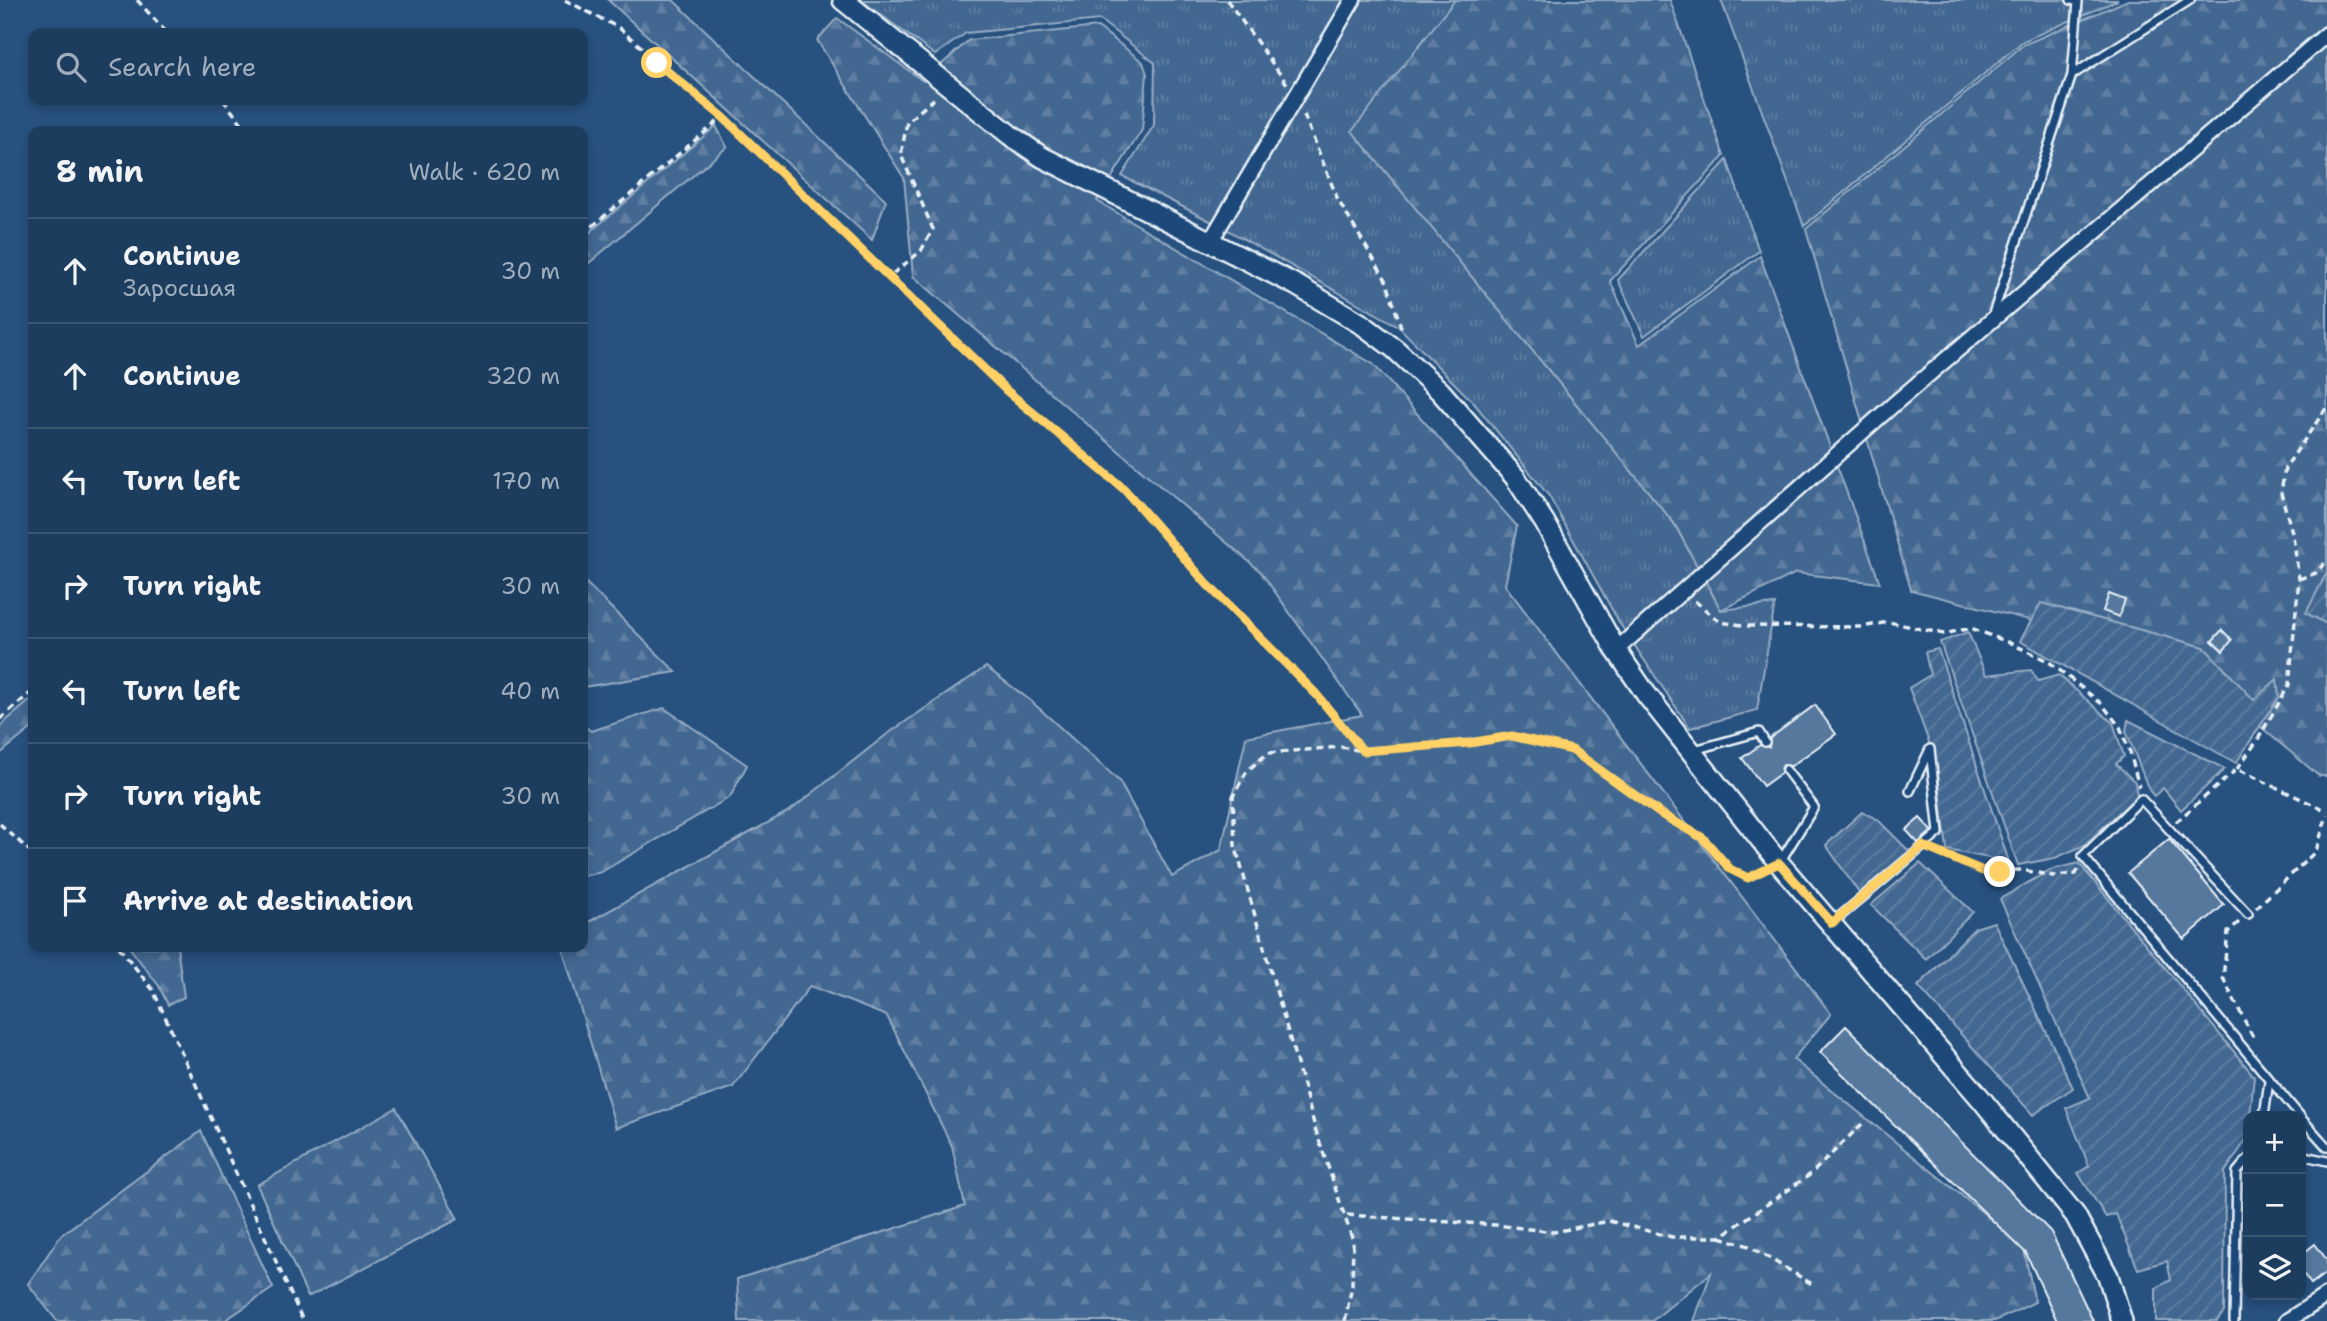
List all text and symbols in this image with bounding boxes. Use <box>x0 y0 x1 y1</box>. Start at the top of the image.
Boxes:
search box <box>28 28 588 105</box>
route start <box>641 47 672 78</box>
icon: search <box>52 48 90 86</box>
text: Search here <box>108 49 257 84</box>
text: 8 min <box>56 151 143 192</box>
text: Walk · 620 m <box>408 157 560 187</box>
text: Continue <box>123 238 241 273</box>
icon: ahead <box>56 252 94 290</box>
text: 30 m <box>501 256 560 286</box>
text: Заросшая <box>123 273 236 303</box>
icon: ahead <box>56 357 94 395</box>
text: Continue <box>123 358 241 393</box>
text: 320 m <box>486 361 560 391</box>
icon: left <box>56 462 94 500</box>
text: Turn left <box>123 463 240 498</box>
text: 170 m <box>492 466 560 496</box>
icon: right <box>56 567 94 605</box>
text: Turn right <box>123 568 261 603</box>
text: 30 m <box>501 571 560 601</box>
icon: left <box>56 672 94 710</box>
text: Turn left <box>123 673 240 708</box>
text: 40 m <box>500 676 560 706</box>
icon: right <box>56 777 94 815</box>
text: Turn right <box>123 778 261 813</box>
text: 30 m <box>501 781 560 811</box>
route end <box>1984 856 2015 887</box>
icon: arrive <box>56 882 94 920</box>
text: Arrive at destination <box>123 883 413 918</box>
map controls <box>2243 1111 2306 1300</box>
button: + <box>2243 1111 2306 1174</box>
button: − <box>2243 1174 2306 1237</box>
button: layers <box>2243 1237 2306 1300</box>

